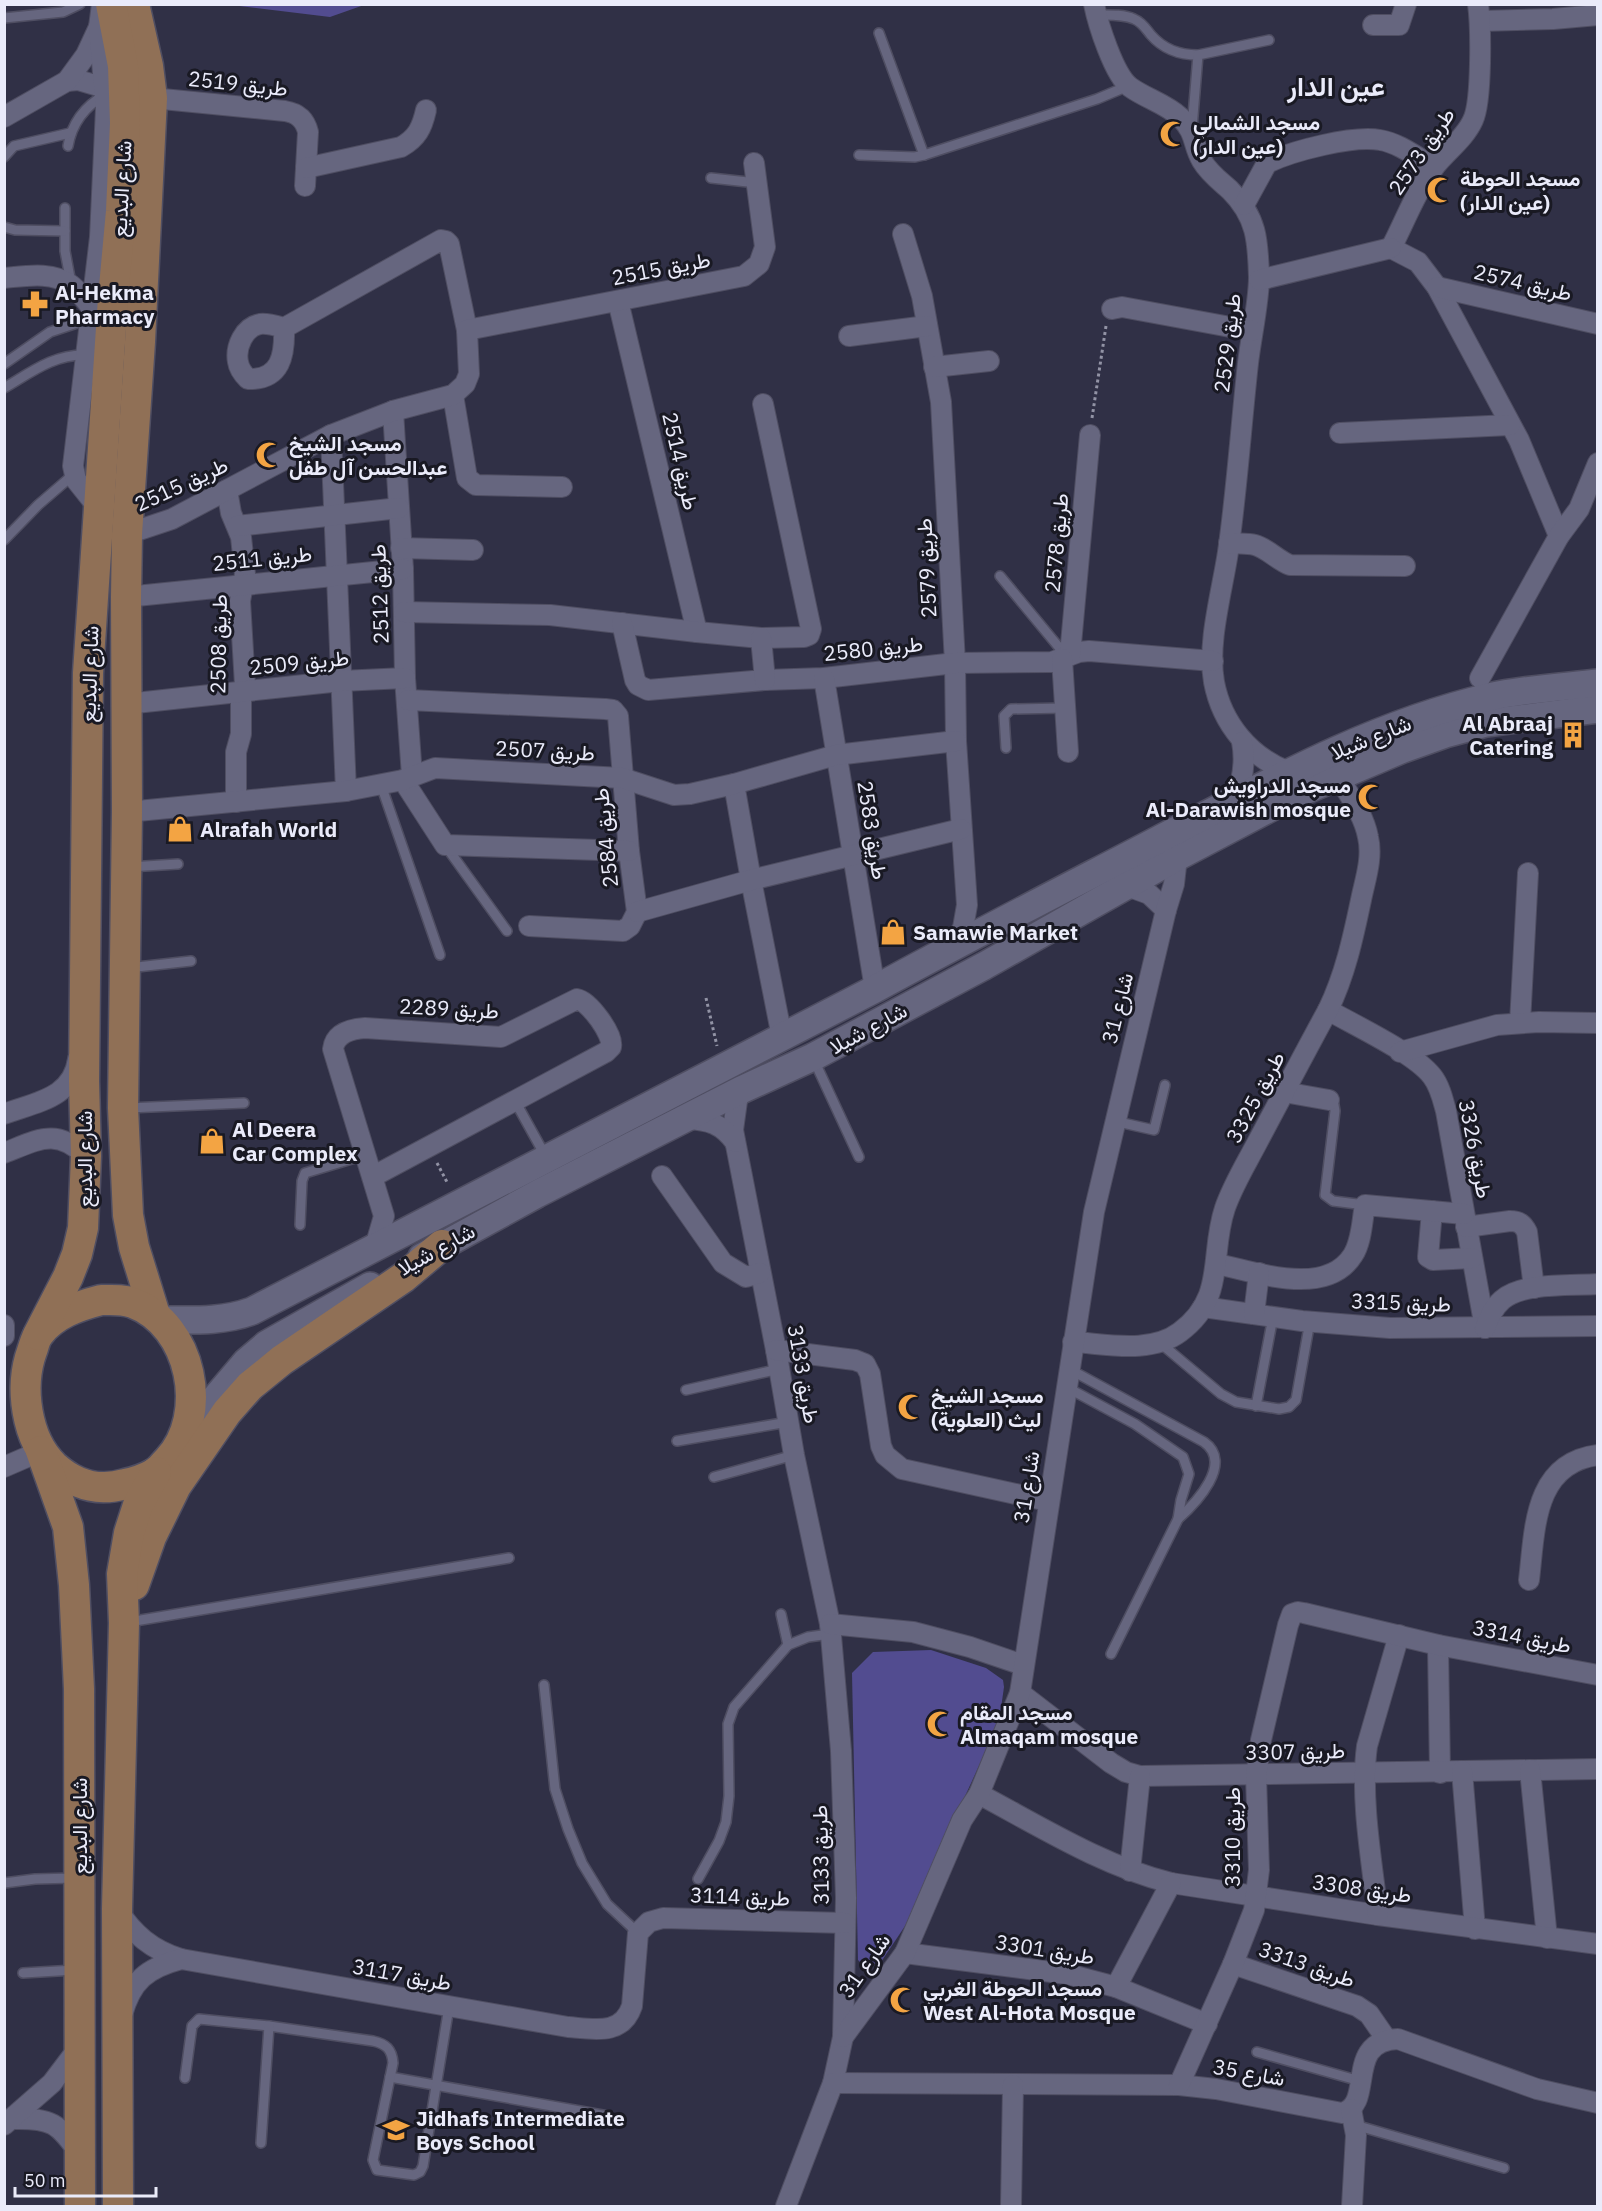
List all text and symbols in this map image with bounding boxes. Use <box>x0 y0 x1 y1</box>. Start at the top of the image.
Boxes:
street label: طريق 2519 <box>187 64 289 102</box>
district label: عين الدار <box>1286 68 1385 104</box>
street label: طريق 2573 <box>1381 102 1461 200</box>
place label: مسجد الشمالي (عين الدار) <box>1193 108 1320 160</box>
mosque icon: مسجد الشمالي (عين الدار) <box>1158 119 1188 149</box>
street label: شارع البديع <box>104 140 139 238</box>
place label: مسجد الحوطة (عين الدار) <box>1460 164 1580 216</box>
mosque icon: مسجد الحوطة (عين الدار) <box>1425 175 1455 205</box>
street label: طريق 2515 <box>609 245 713 291</box>
street label: طريق 2574 <box>1471 257 1575 307</box>
place label: Al-Hekma Pharmacy <box>55 278 155 330</box>
pharmacy icon: Al-Hekma Pharmacy <box>20 289 50 319</box>
street label: طريق 2529 <box>1207 292 1247 394</box>
street label: طريق 2514 <box>656 409 706 513</box>
place label: مسجد الشيخ عبدالحسن آل طفل <box>289 429 447 481</box>
mosque icon: مسجد الشيخ عبدالحسن آل طفل <box>254 440 284 470</box>
street label: طريق 2515 <box>130 450 232 518</box>
street label: طريق 2578 <box>1038 492 1074 594</box>
street label: طريق 2579 <box>909 517 943 619</box>
street label: طريق 2511 <box>211 539 313 577</box>
street label: طريق 2512 <box>363 544 395 644</box>
street label: طريق 2508 <box>203 594 233 694</box>
street label: شارع البديع <box>73 625 106 723</box>
street label: طريق 2580 <box>822 629 924 667</box>
street label: طريق 2509 <box>248 643 350 681</box>
street label: شارع شيلا <box>1327 708 1416 767</box>
place label: Al Abraaj Catering <box>1462 709 1553 761</box>
building icon: Al Abraaj Catering <box>1558 720 1588 750</box>
street label: طريق 2507 <box>494 733 596 767</box>
place label: مسجد الدراويش Al-Darawish mosque <box>1145 771 1351 823</box>
street label: طريق 2583 <box>851 778 895 882</box>
mosque icon: مسجد الدراويش Al-Darawish mosque <box>1356 782 1386 812</box>
street label: طريق 2584 <box>586 787 624 889</box>
shop icon: Alrafah World <box>165 814 195 844</box>
place label: Alrafah World <box>200 815 337 843</box>
shop icon: Samawie Market <box>878 917 908 947</box>
place label: Samawie Market <box>913 918 1078 946</box>
street label: شارع 31 <box>1095 969 1140 1047</box>
street label: طريق 2289 <box>398 991 500 1025</box>
street label: شارع شيلا <box>824 996 912 1061</box>
street label: طريق 3325 <box>1219 1046 1291 1148</box>
street label: طريق 3326 <box>1453 1097 1499 1201</box>
street label: شارع البديع <box>70 1111 99 1207</box>
place label: Al Deera Car Complex <box>232 1115 358 1167</box>
shop icon: Al Deera Car Complex <box>197 1126 227 1156</box>
street label: شارع شيلا <box>392 1216 480 1282</box>
street label: طريق 3315 <box>1351 1286 1451 1318</box>
street label: طريق 3133 <box>782 1322 826 1426</box>
place label: مسجد الشيخ ليث (العلوية) <box>931 1381 1044 1433</box>
mosque icon: مسجد الشيخ ليث (العلوية) <box>896 1392 926 1422</box>
street label: شارع 31 <box>1007 1449 1046 1525</box>
street label: طريق 3314 <box>1470 1613 1574 1659</box>
place label: مسجد المقام Almaqam mosque <box>960 1698 1138 1750</box>
mosque icon: مسجد المقام Almaqam mosque <box>925 1709 955 1739</box>
street label: طريق 3307 <box>1245 1736 1345 1766</box>
street label: شارع البديع <box>65 1778 94 1874</box>
street label: طريق 3310 <box>1218 1787 1246 1887</box>
street label: طريق 3133 <box>805 1805 835 1905</box>
street label: طريق 3308 <box>1311 1867 1413 1909</box>
street label: طريق 3114 <box>690 1880 790 1912</box>
street label: شارع 31 <box>832 1927 897 2003</box>
street label: طريق 3301 <box>993 1927 1097 1971</box>
street label: طريق 3313 <box>1255 1935 1359 1993</box>
street label: طريق 3117 <box>350 1952 454 1996</box>
place label: مسجد الحوطة الغربي West Al-Hota Mosque <box>923 1974 1136 2026</box>
mosque icon: مسجد الحوطة الغربي West Al-Hota Mosque <box>888 1985 918 2015</box>
street label: شارع 35 <box>1211 2052 1287 2093</box>
place label: Jidhafs Intermediate Boys School <box>416 2104 625 2156</box>
school or university icon: Jidhafs Intermediate Boys School <box>381 2115 411 2145</box>
scale bar <box>15 2160 156 2198</box>
text: 50 m <box>24 2169 66 2192</box>

